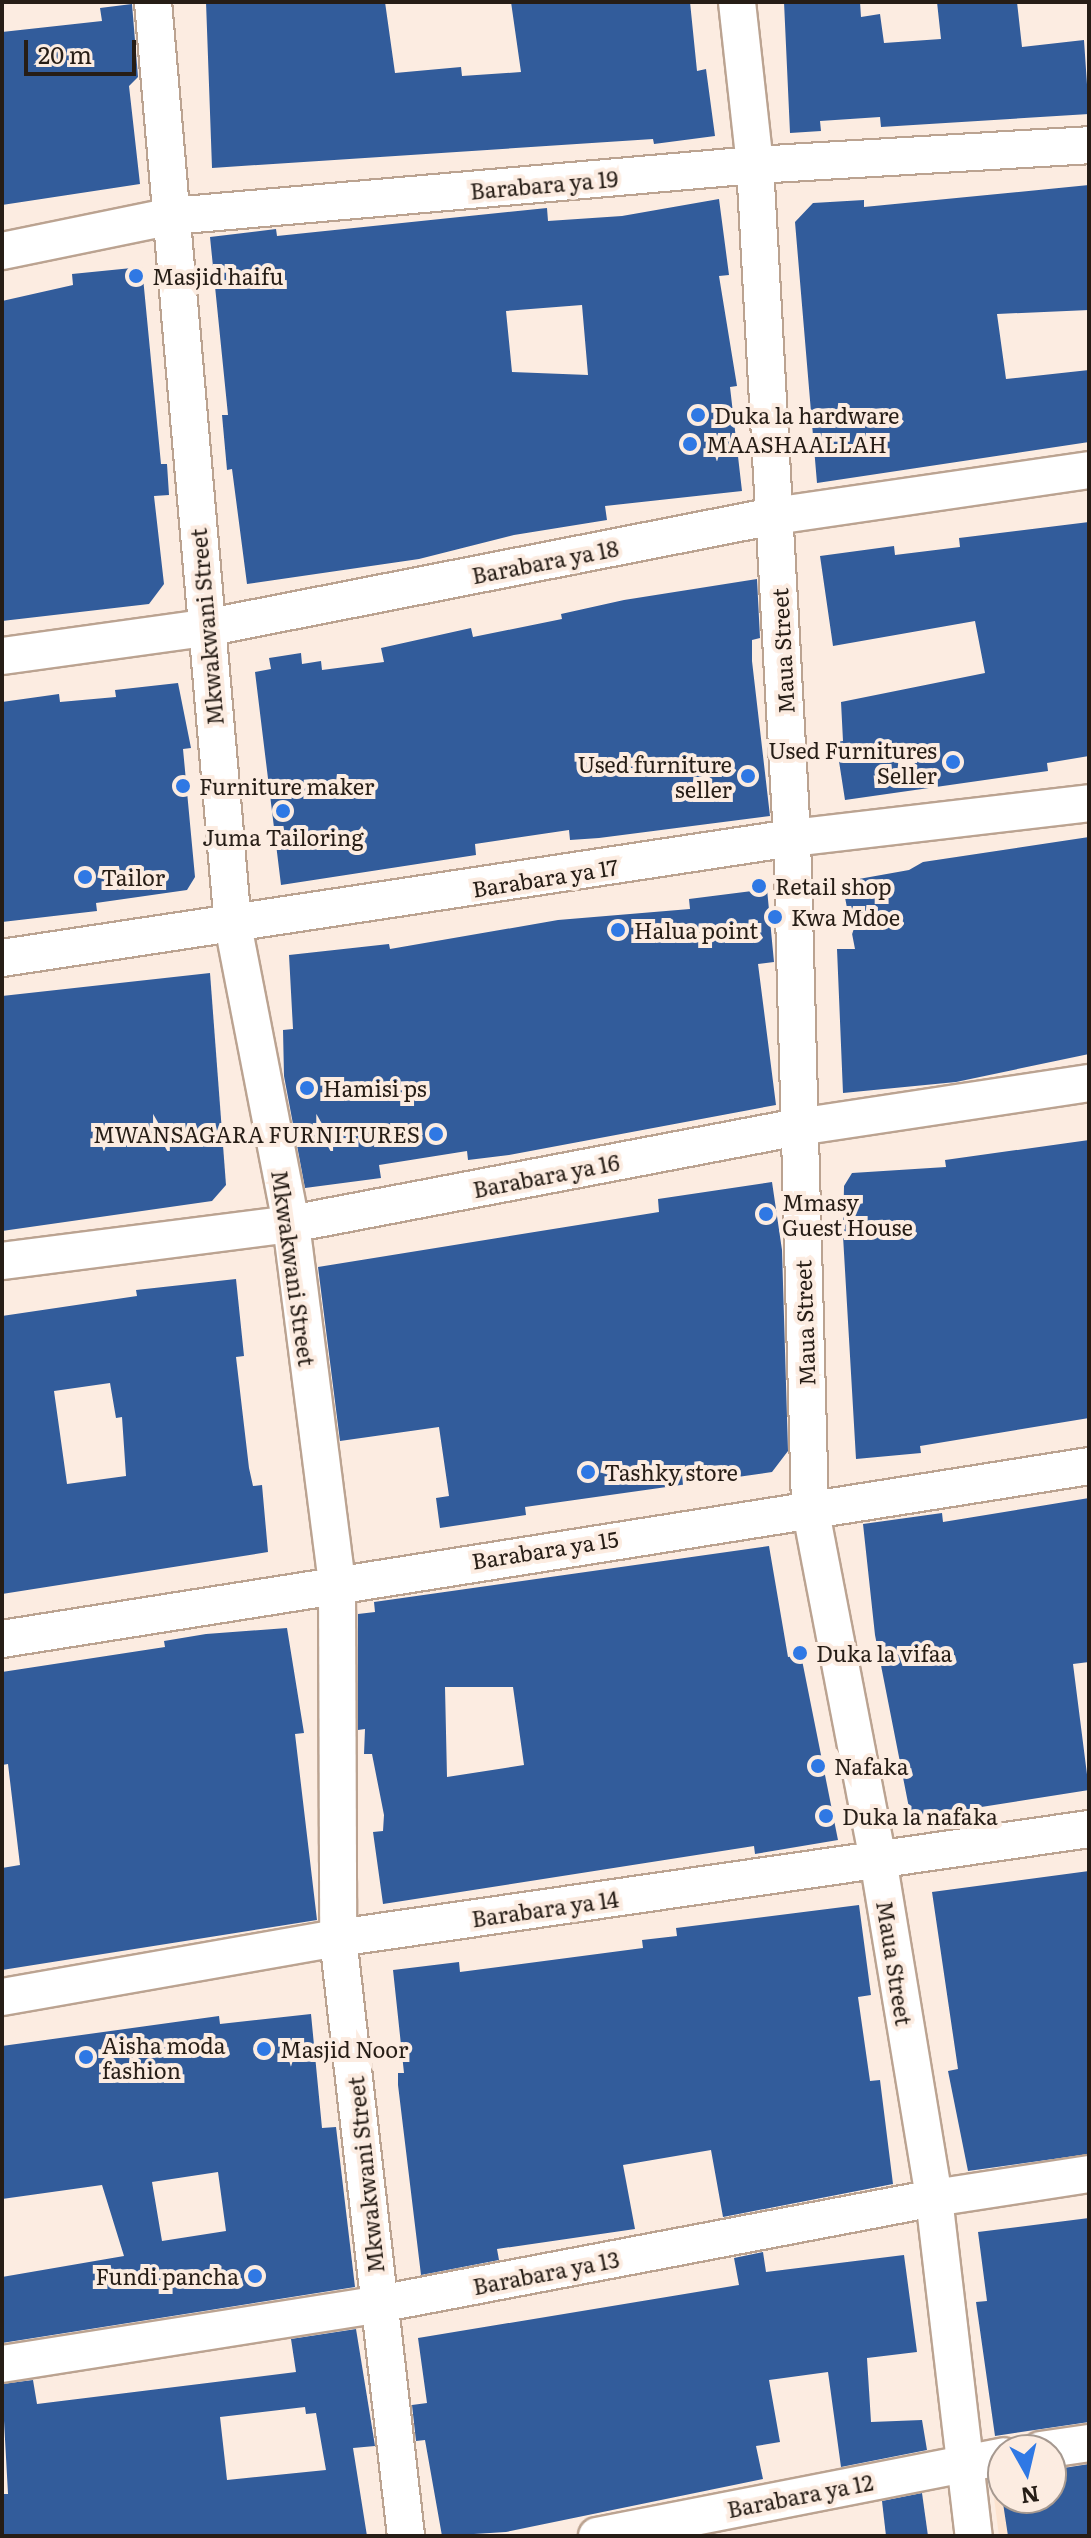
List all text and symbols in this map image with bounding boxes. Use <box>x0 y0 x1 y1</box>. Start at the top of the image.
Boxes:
scale bar <box>28 24 140 74</box>
text: 20 m <box>38 36 92 71</box>
street label: Barabara ya 19 <box>469 164 619 204</box>
place label: Masjid haifu <box>152 263 283 289</box>
marker: Masjid haifu <box>127 267 145 285</box>
place label: Duka la hardware <box>714 402 900 428</box>
marker: Duka la hardware <box>689 406 707 424</box>
place label: MAASHAALLAH <box>706 431 887 457</box>
marker: MAASHAALLAH <box>681 435 699 453</box>
street label: Mkwakwani Street <box>184 527 228 727</box>
street label: Barabara ya 18 <box>469 534 621 588</box>
street label: Maua Street <box>766 587 798 715</box>
place label: Used Furnitures Seller <box>768 736 937 788</box>
place label: Used furniture seller <box>577 750 732 802</box>
marker: Used Furnitures Seller <box>944 753 962 771</box>
marker: Used furniture seller <box>739 767 757 785</box>
place label: Furniture maker <box>199 773 374 799</box>
marker: Furniture maker <box>174 777 192 795</box>
marker: Juma Tailoring <box>274 802 292 820</box>
place label: Juma Tailoring <box>202 824 364 850</box>
street label: Barabara ya 17 <box>470 852 620 902</box>
place label: Tailor <box>101 864 165 890</box>
marker: Tailor <box>76 868 94 886</box>
place label: Retail shop <box>775 873 892 899</box>
marker: Retail shop <box>750 877 768 895</box>
place label: Kwa Mdoe <box>791 904 900 930</box>
marker: Kwa Mdoe <box>766 908 784 926</box>
place label: Halua point <box>634 917 758 943</box>
marker: Halua point <box>609 921 627 939</box>
place label: Hamisi ps <box>323 1075 427 1101</box>
marker: Hamisi ps <box>298 1079 316 1097</box>
place label: MWANSAGARA FURNITURES <box>93 1121 420 1147</box>
marker: MWANSAGARA FURNITURES <box>427 1125 445 1143</box>
street label: Barabara ya 16 <box>470 1148 622 1202</box>
street label: Mkwakwani Street <box>267 1168 321 1368</box>
place label: Mmasy Guest House <box>782 1188 913 1240</box>
marker: Mmasy Guest House <box>757 1205 775 1223</box>
street label: Maua Street <box>789 1260 819 1386</box>
place label: Tashky store <box>604 1459 738 1485</box>
marker: Tashky store <box>579 1463 597 1481</box>
street label: Barabara ya 15 <box>470 1524 620 1574</box>
place label: Duka la vifaa <box>816 1640 952 1666</box>
marker: Duka la vifaa <box>791 1644 809 1662</box>
place label: Nafaka <box>834 1753 909 1779</box>
marker: Nafaka <box>809 1757 827 1775</box>
place label: Duka la nafaka <box>842 1803 998 1829</box>
marker: Duka la nafaka <box>817 1807 835 1825</box>
street label: Barabara ya 14 <box>470 1885 620 1931</box>
street label: Maua Street <box>872 1899 918 2027</box>
place label: Aisha moda fashion <box>102 2031 226 2082</box>
place label: Masjid Noor <box>280 2036 408 2062</box>
marker: Masjid Noor <box>255 2040 273 2058</box>
marker: Aisha moda fashion <box>77 2048 95 2066</box>
street label: Mkwakwani Street <box>342 2075 388 2275</box>
street label: Barabara ya 13 <box>470 2245 622 2299</box>
place label: Fundi pancha <box>95 2263 239 2289</box>
marker: Fundi pancha <box>246 2267 264 2285</box>
north arrow <box>987 2434 1067 2514</box>
street label: Barabara ya 12 <box>725 2468 875 2522</box>
text: N <box>1019 2479 1042 2514</box>

